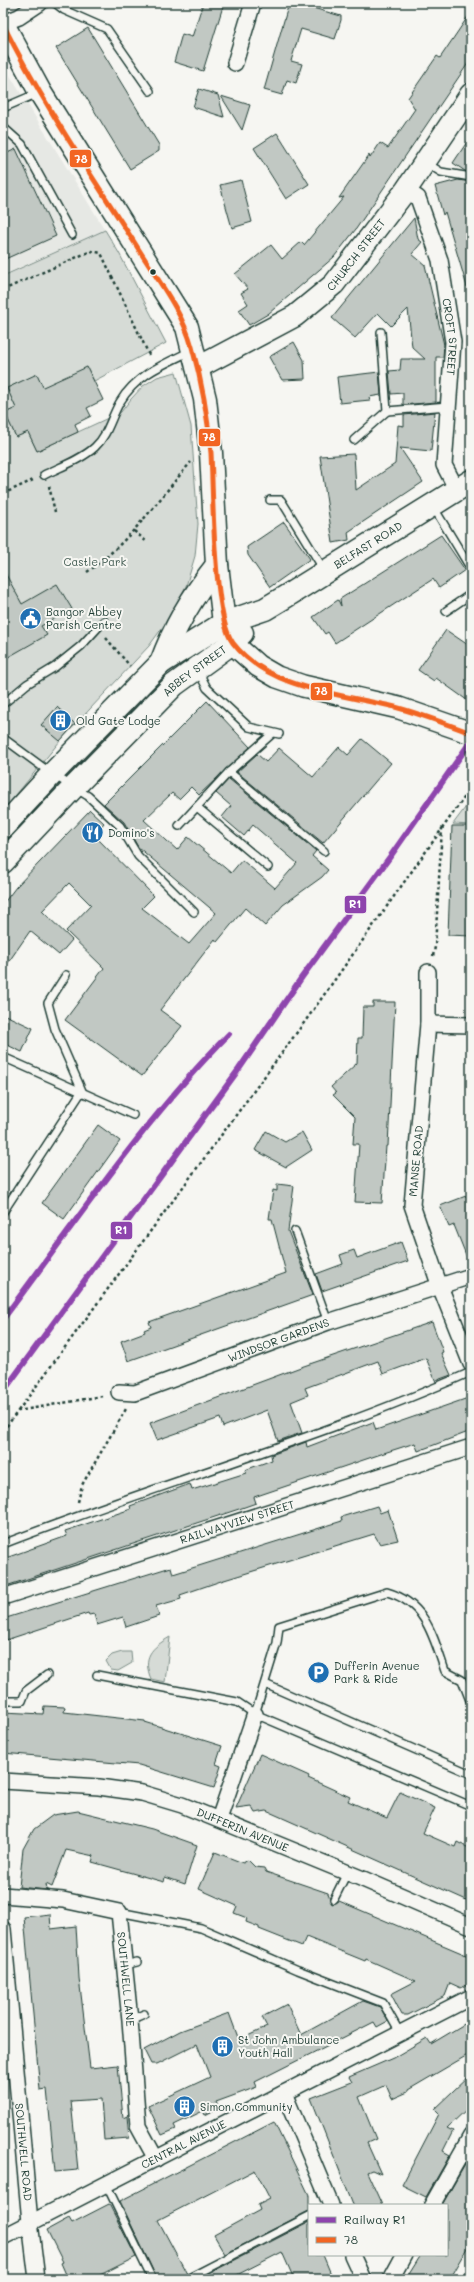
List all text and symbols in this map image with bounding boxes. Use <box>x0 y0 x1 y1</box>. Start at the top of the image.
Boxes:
line badge: 78 <box>69 149 92 168</box>
text: 78 <box>75 151 88 166</box>
street label: CHURCH STREET <box>323 215 388 294</box>
unlabelled marker <box>148 267 158 277</box>
street label: CROFT STREET <box>439 297 461 376</box>
line badge: 78 <box>198 428 221 447</box>
text: 78 <box>203 429 216 444</box>
street label: BELFAST ROAD <box>331 518 405 572</box>
park label: Castle Park <box>64 554 127 569</box>
place label: Bangor Abbey Parish Centre <box>46 604 122 632</box>
public building icon: Bangor Abbey Parish Centre <box>17 605 43 631</box>
street label: ABBEY STREET <box>159 641 229 699</box>
line badge: 78 <box>310 682 333 701</box>
text: 78 <box>315 683 328 698</box>
building icon: Old Gate Lodge <box>48 708 74 734</box>
place label: Old Gate Lodge <box>76 713 161 728</box>
restaurant icon: Domino's <box>80 820 106 846</box>
place label: Domino's <box>108 825 155 840</box>
line badge: R1 <box>344 895 367 914</box>
text: R1 <box>349 896 361 911</box>
street label: MANSE ROAD <box>405 1125 426 1197</box>
line badge: R1 <box>110 1221 133 1240</box>
text: R1 <box>115 1222 127 1237</box>
street label: WINDSOR GARDENS <box>226 1314 331 1365</box>
street label: RAILWAYVIEW STREET <box>178 1496 296 1547</box>
place label: Dufferin Avenue Park & Ride <box>334 1658 420 1686</box>
parking icon: Dufferin Avenue Park & Ride <box>305 1659 331 1685</box>
street label: DUFFERIN AVENUE <box>195 1804 291 1855</box>
street label: SOUTHWELL LANE <box>114 1931 138 2027</box>
place label: St John Ambulance Youth Hall <box>238 2032 340 2060</box>
building icon: St John Ambulance Youth Hall <box>210 2033 236 2059</box>
building icon: Simon Community <box>171 2094 197 2120</box>
place label: Simon Community <box>200 2099 293 2114</box>
street label: SOUTHWELL ROAD <box>12 2102 36 2202</box>
street label: CENTRAL AVENUE <box>138 2116 228 2172</box>
legend <box>308 2204 448 2256</box>
text: Railway R1 <box>344 2211 406 2227</box>
text: 78 <box>344 2231 358 2247</box>

